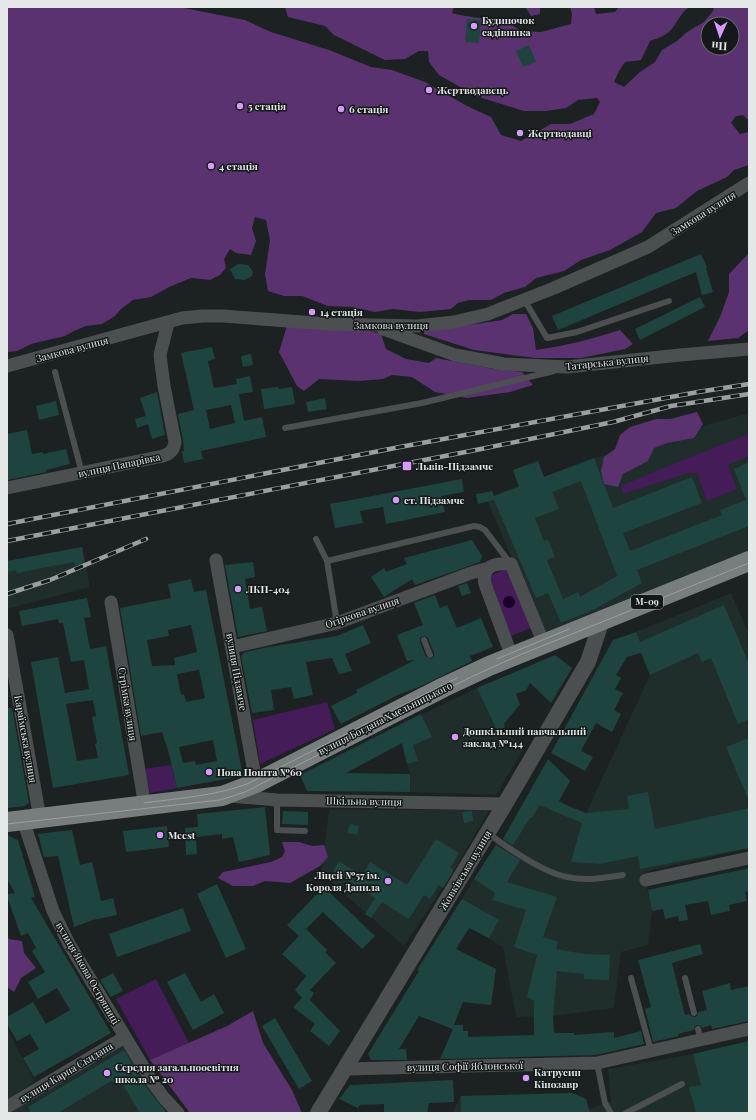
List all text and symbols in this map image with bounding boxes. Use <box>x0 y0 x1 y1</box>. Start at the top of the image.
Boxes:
place label: Будиночок садівника <box>482 13 535 39</box>
north arrow <box>700 16 740 56</box>
marker: Будиночок садівника <box>469 21 479 31</box>
text: Пн <box>711 39 728 54</box>
place label: Жертводавець <box>436 83 509 97</box>
marker: Жертводавець <box>424 85 434 95</box>
place label: 5 стація <box>248 99 286 113</box>
marker: 5 стація <box>235 101 245 111</box>
place label: 6 стація <box>349 102 389 116</box>
marker: 6 стація <box>336 104 346 114</box>
place label: Жертводавцi <box>527 126 592 140</box>
marker: Жертводавцi <box>515 128 525 138</box>
place label: 4 стація <box>219 159 258 173</box>
marker: 4 стація <box>206 161 216 171</box>
street label: Замкова вулиця <box>668 187 739 239</box>
place label: 14 стація <box>320 305 363 319</box>
marker: 14 стація <box>307 307 317 317</box>
street label: Замкова вулиця <box>354 318 429 332</box>
street label: Замкова вулиця <box>34 332 110 365</box>
street label: Татарська вулиця <box>565 351 650 373</box>
street label: вулиця Папарівка <box>77 449 161 481</box>
place label: Львів-Підзамче <box>415 459 493 473</box>
marker: Львів-Підзамче <box>401 460 413 472</box>
place label: ст. Підзамче <box>404 493 465 507</box>
marker: ст. Підзамче <box>391 495 401 505</box>
place label: ЛКП-404 <box>245 582 290 596</box>
marker: ЛКП-404 <box>233 584 243 594</box>
street label: Огіркова вулиця <box>323 593 402 631</box>
road number: М-09 <box>631 595 663 609</box>
street label: вулиця Підзамче <box>223 632 251 712</box>
street label: Стрімка вулиця <box>115 666 141 742</box>
street label: вулиця Богдана Хмельницького <box>316 678 455 758</box>
street label: Караїмська вулиця <box>11 694 41 784</box>
place label: Дошкільний навчальний заклад №144 <box>463 724 587 750</box>
marker: Дошкільний навчальний заклад №144 <box>450 732 460 742</box>
place label: Нова Пошта №60 <box>217 765 302 779</box>
marker: Нова Пошта №60 <box>204 767 214 777</box>
street label: Шкільна вулиця <box>326 793 403 809</box>
street label: Жовківська вулиця <box>436 827 495 912</box>
place label: Meest <box>168 828 196 842</box>
marker: Meest <box>155 830 165 840</box>
place label: Ліцей №57 ім. Короля Данила <box>306 868 381 894</box>
marker: Ліцей №57 ім. Короля Данила <box>383 876 393 886</box>
street label: вулиця Якова Остряниці <box>53 919 123 1027</box>
street label: вулиця Карпа Скидана <box>17 1039 115 1105</box>
street label: вулиця Софії Яблонської <box>407 1058 524 1074</box>
place label: Середня загальноосвітня школа № 20 <box>115 1060 239 1086</box>
place label: Катрусин Кінозавр <box>534 1065 581 1091</box>
marker: Середня загальноосвітня школа № 20 <box>102 1068 112 1078</box>
marker: Катрусин Кінозавр <box>521 1073 531 1083</box>

